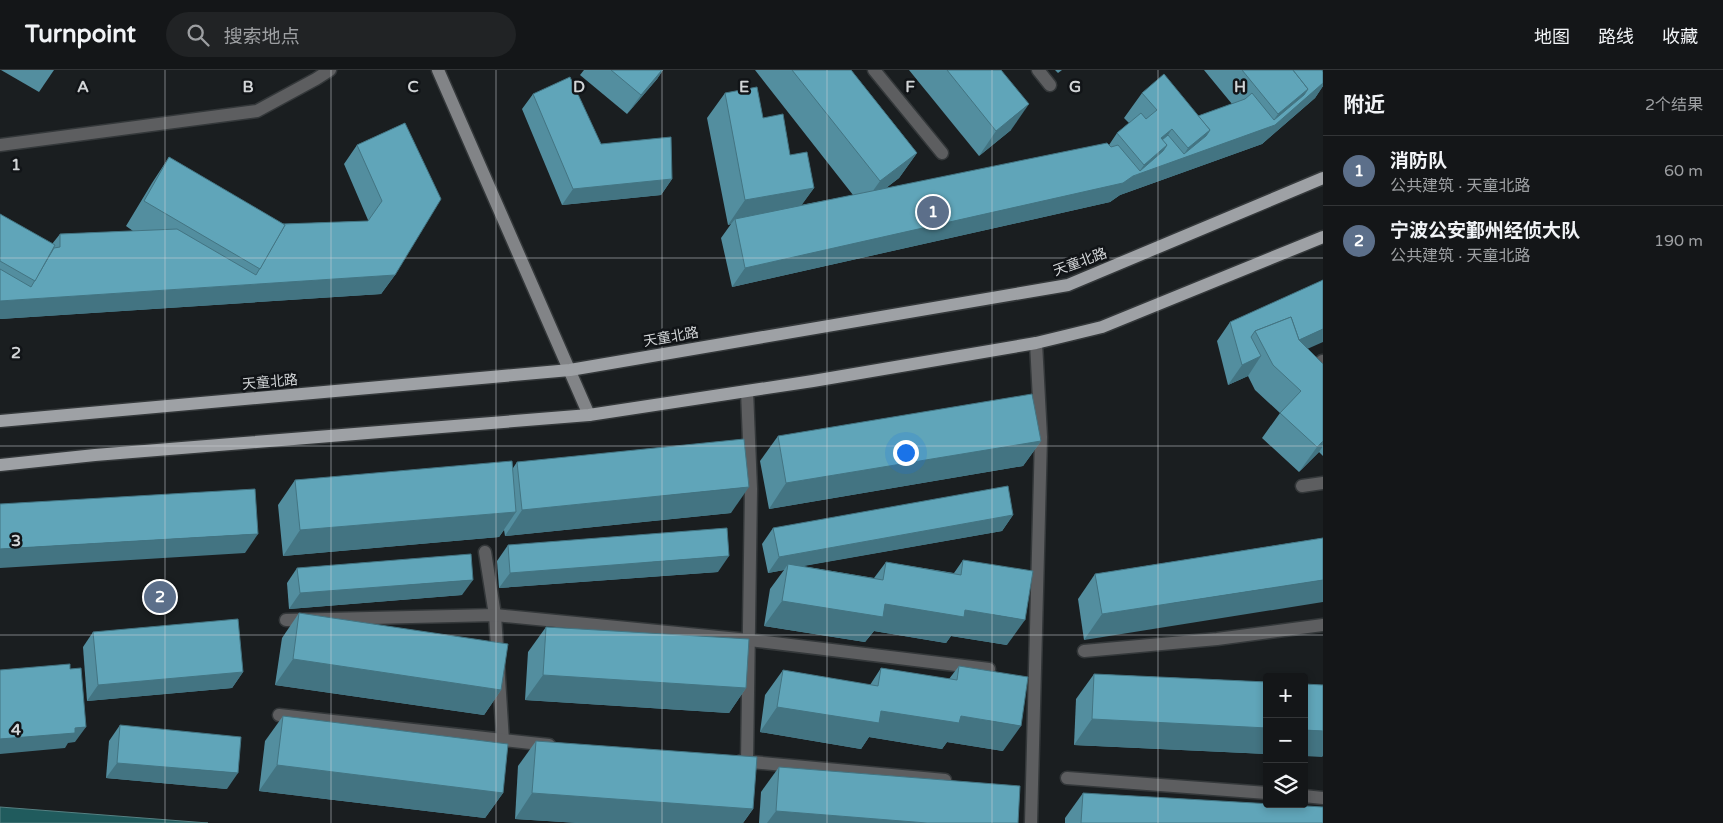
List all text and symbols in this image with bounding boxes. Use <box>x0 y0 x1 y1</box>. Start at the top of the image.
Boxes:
search box <box>166 12 516 57</box>
text: Turnpoint <box>25 20 136 49</box>
icon: search <box>184 21 212 49</box>
text: 搜索地点 <box>224 26 300 48</box>
text: 地图 <box>1534 26 1570 48</box>
text: 路线 <box>1598 26 1634 48</box>
text: 收藏 <box>1662 26 1698 48</box>
text: A <box>77 77 89 97</box>
text: B <box>242 77 254 97</box>
text: C <box>407 77 419 97</box>
text: D <box>573 77 585 97</box>
text: E <box>739 77 749 97</box>
text: F <box>905 77 915 97</box>
text: G <box>1069 77 1081 97</box>
text: H <box>1234 77 1246 97</box>
text: 附近 <box>1343 93 1385 118</box>
text: 2个结果 <box>1645 95 1703 115</box>
text: 消防队 <box>1390 150 1447 172</box>
text: 1 <box>11 155 21 175</box>
text: 1 <box>1354 161 1364 181</box>
text: 60 m <box>1664 161 1703 181</box>
text: 公共建筑 · 天童北路 <box>1390 176 1530 196</box>
pin: 1 <box>917 193 949 231</box>
text: 宁波公安鄞州经侦大队 <box>1390 220 1580 242</box>
text: 2 <box>1354 231 1364 251</box>
text: 190 m <box>1654 231 1703 251</box>
street label: 天童北路 <box>1051 244 1109 280</box>
text: 公共建筑 · 天童北路 <box>1390 246 1530 266</box>
street label: 天童北路 <box>642 324 700 350</box>
text: 2 <box>11 343 21 363</box>
street label: 天童北路 <box>241 371 299 393</box>
your location <box>893 440 919 466</box>
text: 3 <box>11 531 21 551</box>
pin: 2 <box>144 578 176 616</box>
map controls <box>1263 673 1308 808</box>
button: + <box>1263 673 1308 718</box>
button: − <box>1263 718 1308 763</box>
text: 4 <box>11 720 21 740</box>
button: layers <box>1263 763 1308 808</box>

